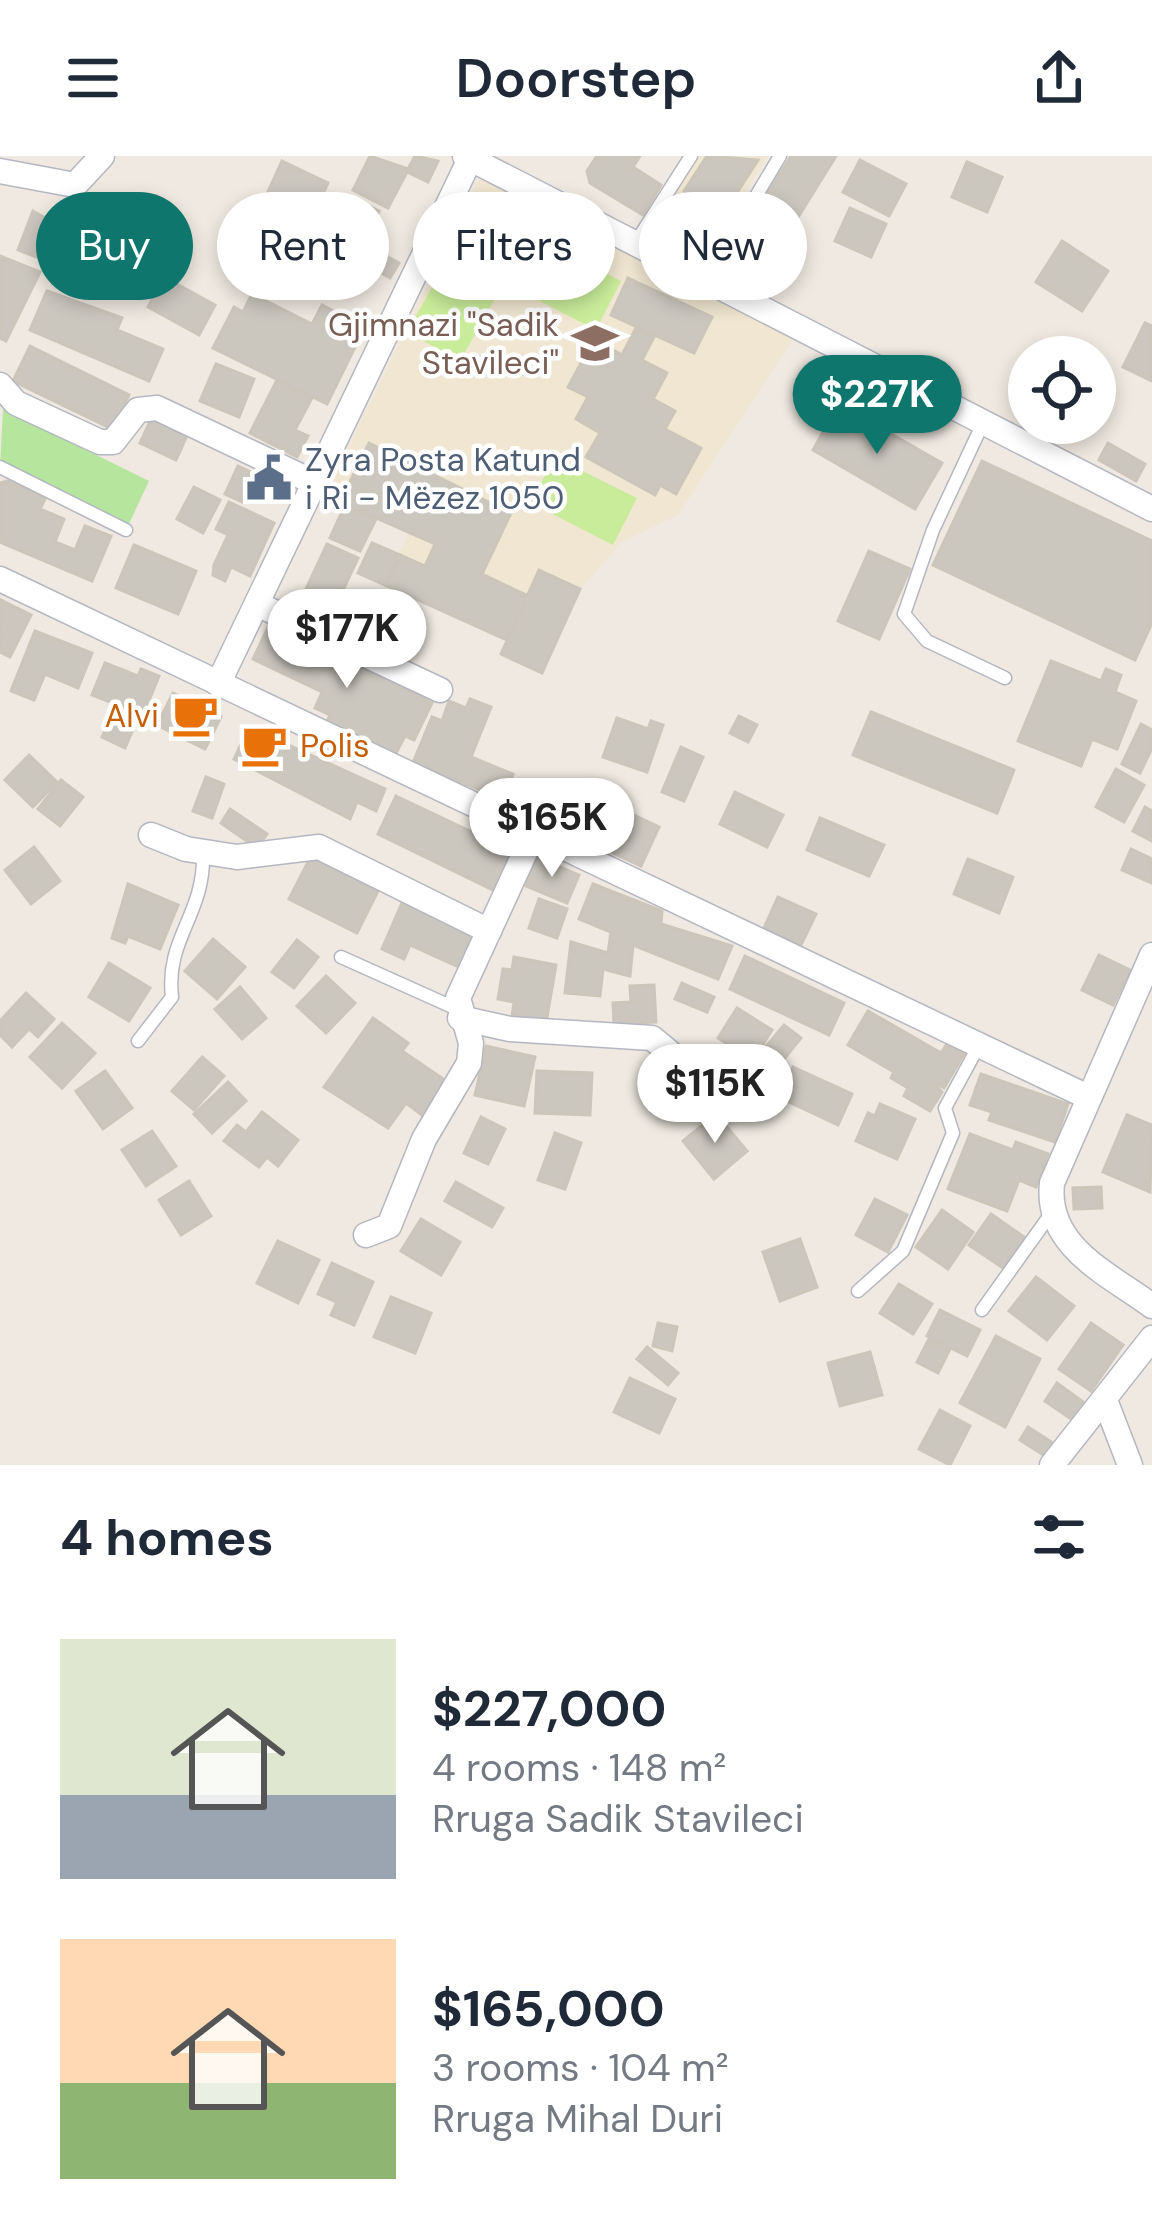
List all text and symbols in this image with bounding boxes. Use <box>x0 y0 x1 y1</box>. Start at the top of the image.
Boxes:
text: Doorstep <box>456 43 696 114</box>
icon: menu <box>60 45 126 111</box>
icon: share <box>1026 45 1092 111</box>
chip: Buy <box>36 192 193 300</box>
chip: Rent <box>217 192 389 300</box>
chip: Filters <box>413 192 615 300</box>
chip: New <box>639 192 807 300</box>
place label: Gjimnazi "Sadik Stavileci" <box>328 303 559 384</box>
school or university icon: Gjimnazi "Sadik Stavileci" <box>570 318 620 368</box>
map controls <box>1008 336 1116 444</box>
button: locate <box>1008 336 1116 444</box>
pin: $227K <box>793 355 961 457</box>
text: $227K <box>820 368 934 419</box>
place label: Zyra Posta Katund i Ri - Mëzez 1050 <box>305 438 581 519</box>
public building icon: Zyra Posta Katund i Ri - Mëzez 1050 <box>244 453 294 503</box>
pin: $177K <box>263 589 431 691</box>
text: $177K <box>294 602 400 653</box>
cafe icon: Alvi <box>170 690 220 740</box>
place label: Alvi <box>104 694 159 737</box>
cafe icon: Polis <box>239 720 289 770</box>
place label: Polis <box>300 724 370 767</box>
pin: $165K <box>468 778 636 880</box>
text: $165K <box>496 791 608 842</box>
pin: $115K <box>631 1044 799 1146</box>
text: $115K <box>664 1057 766 1108</box>
text: 4 homes <box>60 1504 274 1571</box>
icon: filters <box>1026 1504 1092 1570</box>
text: $227,000 <box>432 1675 666 1742</box>
icon: home <box>156 1687 300 1831</box>
text: 4 rooms · 148 m² <box>432 1742 726 1793</box>
text: Rruga Sadik Stavileci <box>432 1793 804 1844</box>
text: $165,000 <box>432 1975 665 2042</box>
icon: home <box>156 1987 300 2131</box>
text: 3 rooms · 104 m² <box>432 2042 729 2093</box>
text: Rruga Mihal Duri <box>432 2093 723 2144</box>

